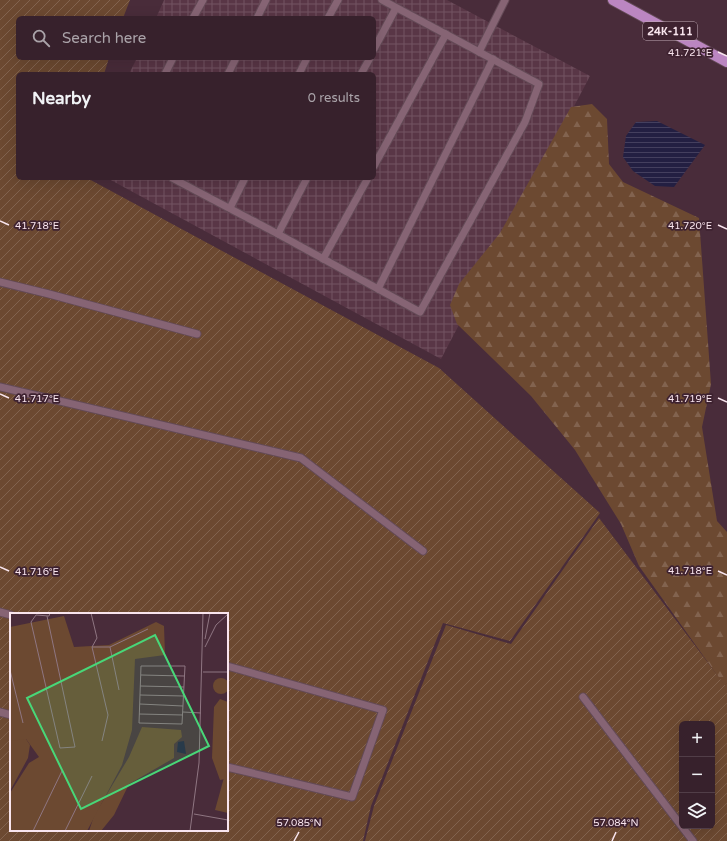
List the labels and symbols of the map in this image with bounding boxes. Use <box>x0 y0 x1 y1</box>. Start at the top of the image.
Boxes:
road number: 24К-111 <box>643 22 697 40</box>
text: 41.721°E <box>668 47 712 59</box>
text: 41.718°E <box>15 220 59 232</box>
text: 41.720°E <box>668 220 712 232</box>
text: 41.717°E <box>15 393 59 405</box>
text: 41.719°E <box>668 393 712 405</box>
text: 41.718°E <box>668 565 712 577</box>
text: 41.716°E <box>15 566 59 578</box>
inset map <box>10 613 228 831</box>
text: 57.085°N <box>276 817 322 829</box>
text: 57.084°N <box>593 817 639 829</box>

